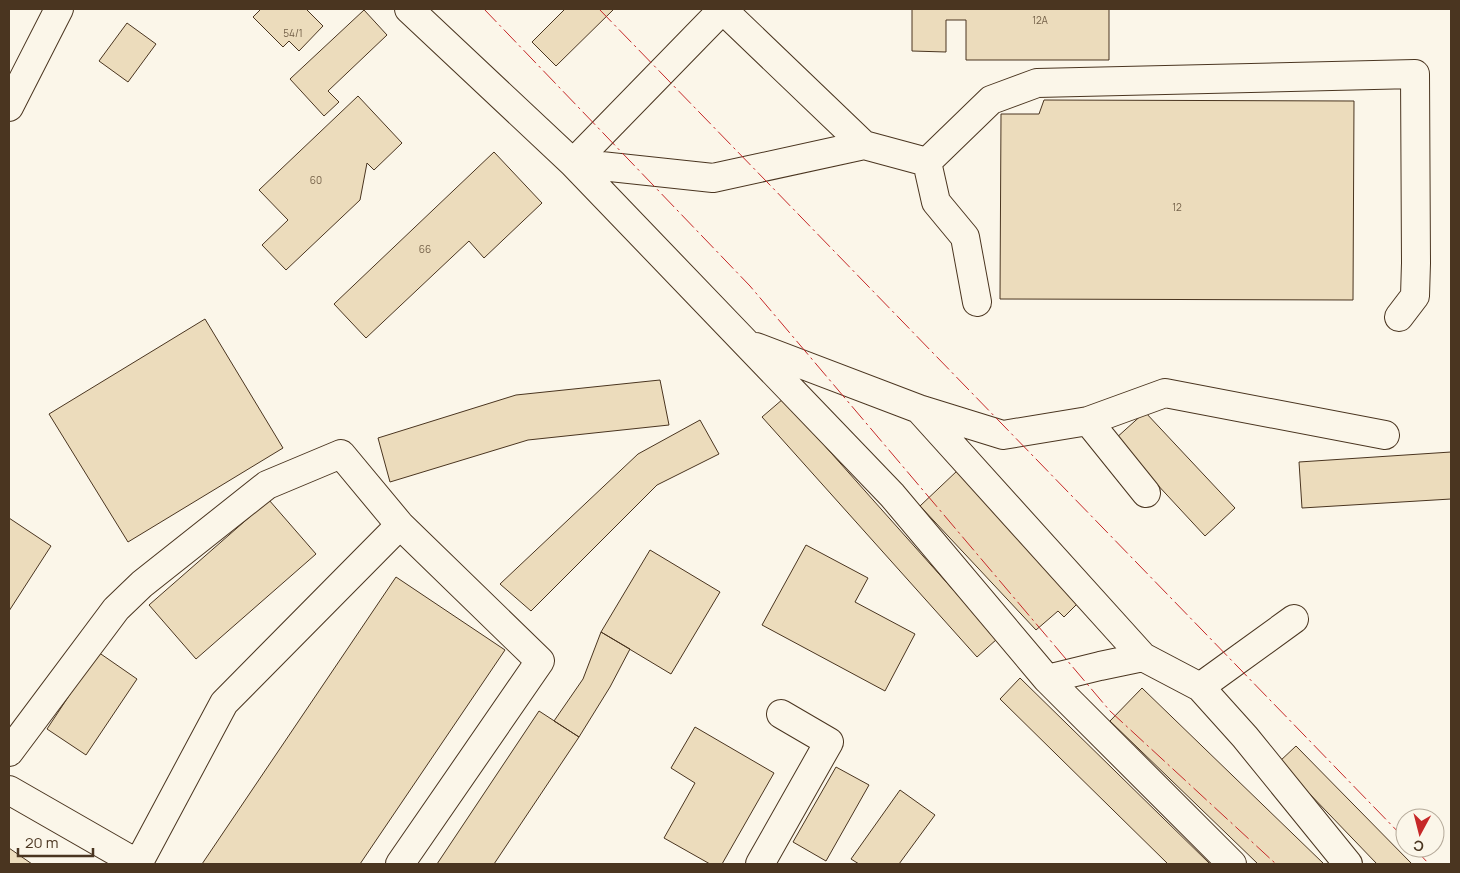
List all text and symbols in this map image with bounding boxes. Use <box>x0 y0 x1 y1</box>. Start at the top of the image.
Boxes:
house number: 12А <box>1032 13 1049 27</box>
house number: 54/1 <box>283 26 303 40</box>
house number: 60 <box>310 173 322 187</box>
house number: 12 <box>1172 200 1182 214</box>
house number: 66 <box>419 242 431 256</box>
north arrow <box>1395 808 1445 858</box>
scale bar <box>18 826 92 858</box>
text: 20 m <box>25 832 58 853</box>
text: С <box>1412 836 1425 856</box>

